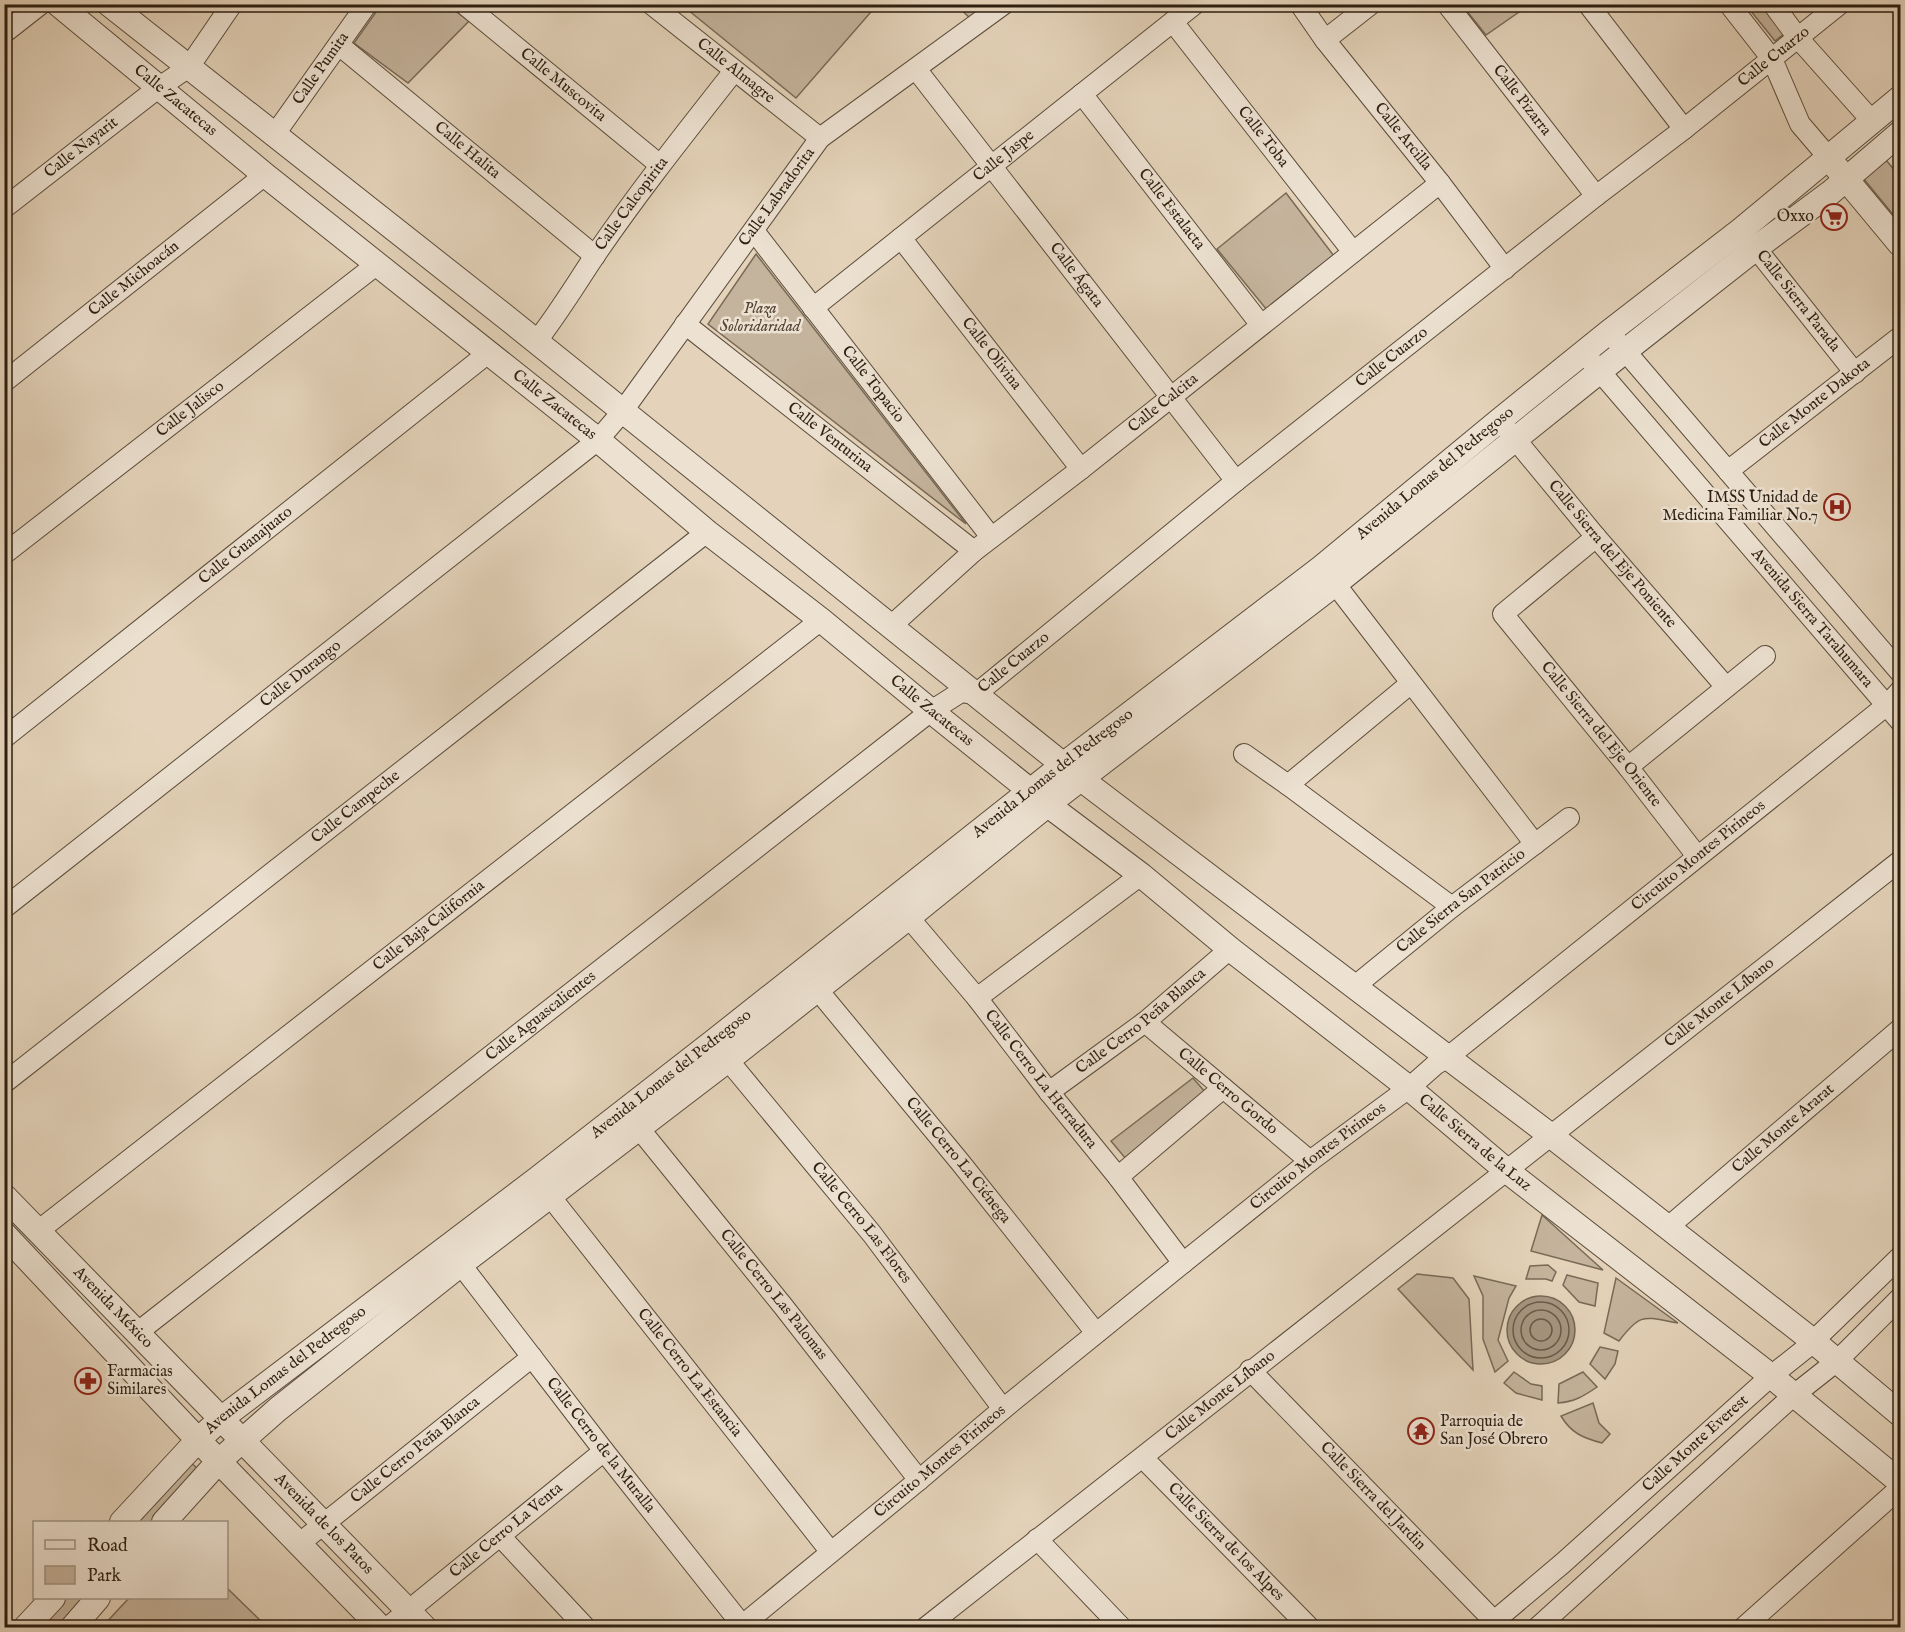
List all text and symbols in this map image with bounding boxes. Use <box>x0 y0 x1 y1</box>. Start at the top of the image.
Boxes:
street label: Calle Cuarzo <box>1734 22 1814 92</box>
street label: Calle Pumita <box>289 28 354 109</box>
street label: Calle Almagre <box>692 34 779 108</box>
street label: Calle Muscovita <box>516 44 610 127</box>
street label: Calle Zacatecas <box>129 61 221 141</box>
street label: Calle Pizarra <box>1488 61 1556 140</box>
street label: Calle Arcilla <box>1370 99 1436 175</box>
street label: Calle Toba <box>1233 102 1293 172</box>
street label: Calle Nayarit <box>40 112 123 183</box>
street label: Calle Halita <box>430 118 504 184</box>
street label: Calle Jaspe <box>969 126 1039 186</box>
street label: Calle Labradorita <box>735 144 820 251</box>
street label: Calle Calcopirita <box>591 153 673 255</box>
street label: Calle Estalacta <box>1134 165 1209 254</box>
supermarket icon: Oxxo <box>1819 202 1849 232</box>
place label: Oxxo <box>1777 207 1814 227</box>
street label: Calle Michoacán <box>85 236 184 321</box>
street label: Calle Ágata <box>1045 239 1108 312</box>
street label: Calle Sierra Parada <box>1752 246 1844 356</box>
park label: Plaza Soloridaridad <box>720 299 802 337</box>
street label: Calle Olivina <box>957 314 1026 394</box>
street label: Calle Cuarzo <box>1352 323 1432 392</box>
street label: Calle Topacio <box>837 342 909 427</box>
street label: Calle Monte Dakota <box>1755 354 1874 453</box>
street label: Calle Zacatecas <box>508 365 601 445</box>
street label: Calle Calcita <box>1124 369 1203 437</box>
street label: Calle Jalisco <box>152 376 229 442</box>
street label: Calle Venturina <box>783 398 876 477</box>
street label: Avenida Lomas del Pedregoso <box>1352 402 1518 545</box>
street label: Calle Sierra del Eje Poniente <box>1543 476 1681 633</box>
place label: IMSS Unidad de Medicina Familiar No.7 <box>1662 488 1818 526</box>
hospital icon: IMSS Unidad de Medicina Familiar No.7 <box>1822 492 1852 522</box>
street label: Calle Guanajuato <box>195 502 297 589</box>
street label: Avenida Sierra Tarahumara <box>1746 544 1877 692</box>
street label: Calle Cuarzo <box>974 627 1054 698</box>
street label: Calle Durango <box>256 636 346 712</box>
street label: Calle Sierra del Eje Oriente <box>1536 658 1666 811</box>
street label: Calle Zacatecas <box>886 671 978 751</box>
street label: Avenida Lomas del Pedregoso <box>968 705 1138 843</box>
street label: Calle Campeche <box>307 766 404 848</box>
street label: Circuito Montes Pirineos <box>1628 796 1770 916</box>
street label: Calle Sierra San Patricio <box>1393 844 1530 958</box>
street label: Calle Baja California <box>369 876 489 976</box>
street label: Calle Monte Líbano <box>1661 953 1779 1052</box>
street label: Calle Cerro Peña Blanca <box>1072 964 1210 1079</box>
street label: Calle Aguascalientes <box>482 967 601 1066</box>
street label: Avenida Lomas del Pedregoso <box>586 1005 756 1144</box>
street label: Calle Cerro La Herradura <box>980 1006 1101 1153</box>
street label: Calle Cerro Gordo <box>1173 1044 1282 1140</box>
street label: Calle Monte Ararat <box>1728 1079 1839 1178</box>
street label: Calle Sierra de la Luz <box>1414 1090 1535 1196</box>
street label: Calle Cerro La Ciénega <box>901 1093 1015 1228</box>
street label: Circuito Montes Pirineos <box>1246 1098 1391 1215</box>
street label: Calle Cerro Las Flores <box>807 1158 916 1288</box>
street label: Calle Cerro Las Palomas <box>715 1225 832 1365</box>
street label: Avenida México <box>68 1262 157 1353</box>
street label: Avenida Lomas del Pedregoso <box>200 1302 371 1439</box>
street label: Calle Cerro La Estancia <box>633 1305 746 1441</box>
street label: Calle Monte Líbano <box>1162 1346 1280 1445</box>
place label: Farmacias Similares <box>107 1362 173 1400</box>
pharmacy icon: Farmacias Similares <box>73 1366 103 1396</box>
street label: Calle Cerro de la Muralla <box>541 1374 659 1517</box>
street label: Calle Monte Everest <box>1638 1391 1753 1497</box>
street label: Calle Cerro Peña Blanca <box>347 1392 484 1508</box>
street label: Circuito Montes Pirineos <box>870 1400 1011 1523</box>
place label: Parroquia de San José Obrero <box>1440 1412 1548 1450</box>
temple icon: Parroquia de San José Obrero <box>1406 1416 1436 1446</box>
street label: Calle Sierra del Jardin <box>1315 1438 1430 1555</box>
street label: Avenida de los Patos <box>269 1468 378 1579</box>
street label: Calle Cerro La Venta <box>446 1479 567 1583</box>
street label: Calle Sierra de los Alpes <box>1163 1479 1288 1606</box>
legend <box>33 1521 228 1599</box>
text: Road <box>87 1535 128 1558</box>
text: Park <box>87 1565 122 1588</box>

